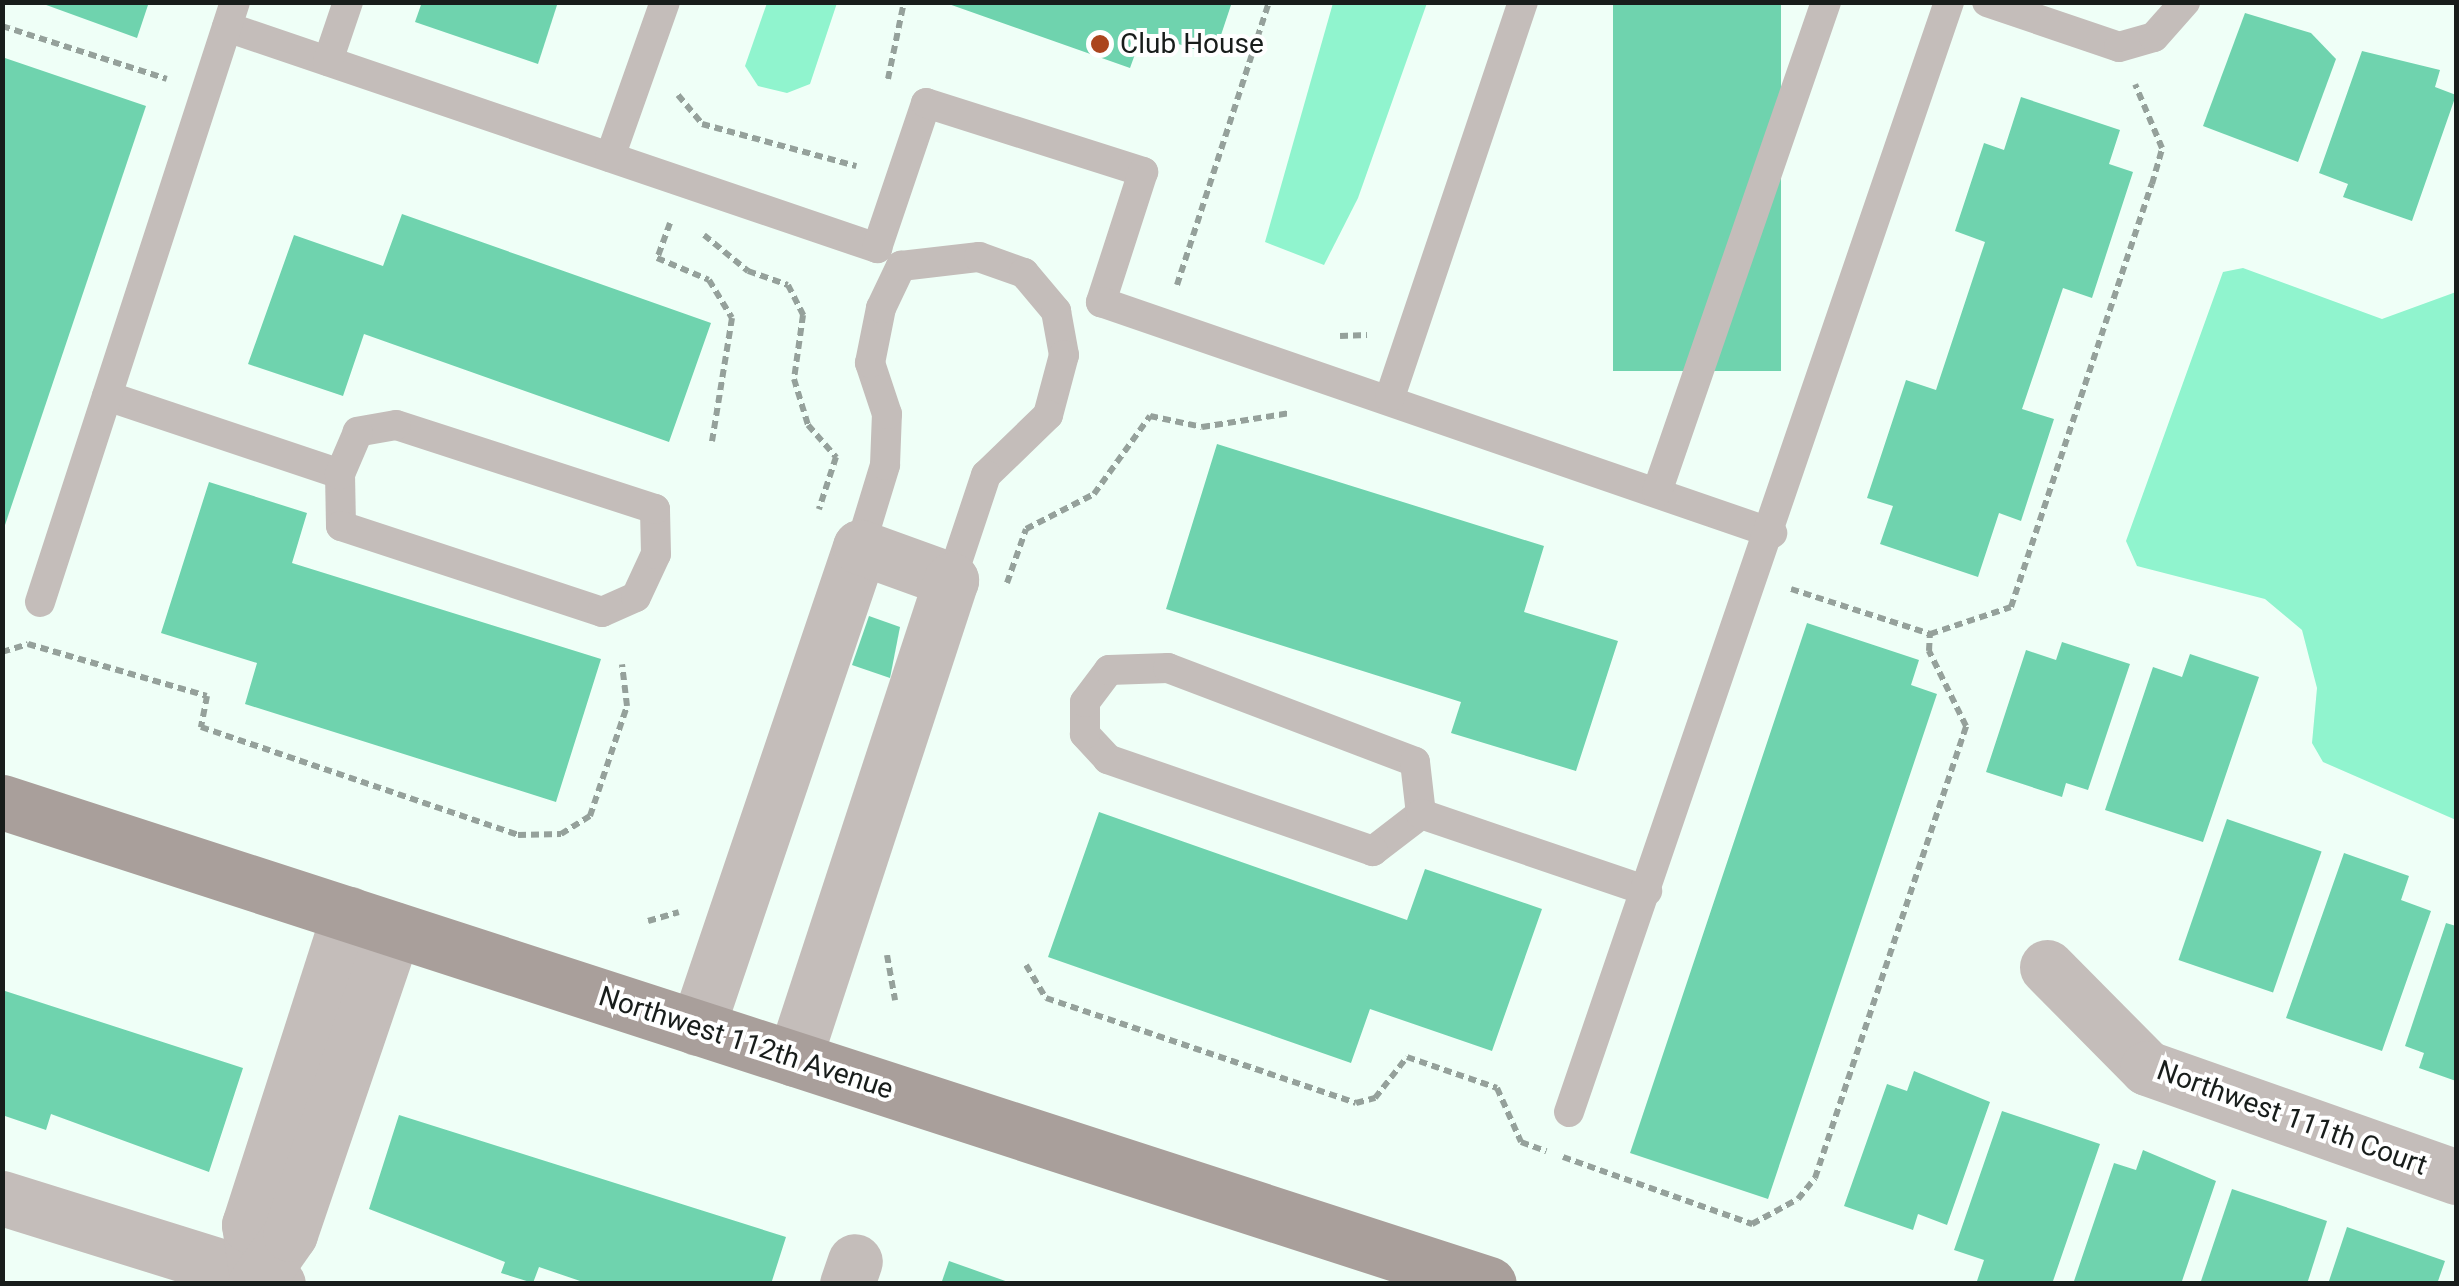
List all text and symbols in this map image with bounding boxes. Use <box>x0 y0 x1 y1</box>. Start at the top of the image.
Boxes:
place label: Club House <box>1120 27 1264 61</box>
marker: Club House <box>1089 33 1111 55</box>
street label: Northwest 112th Avenue <box>595 980 897 1106</box>
street label: Northwest 111th Court <box>2152 1054 2432 1182</box>

